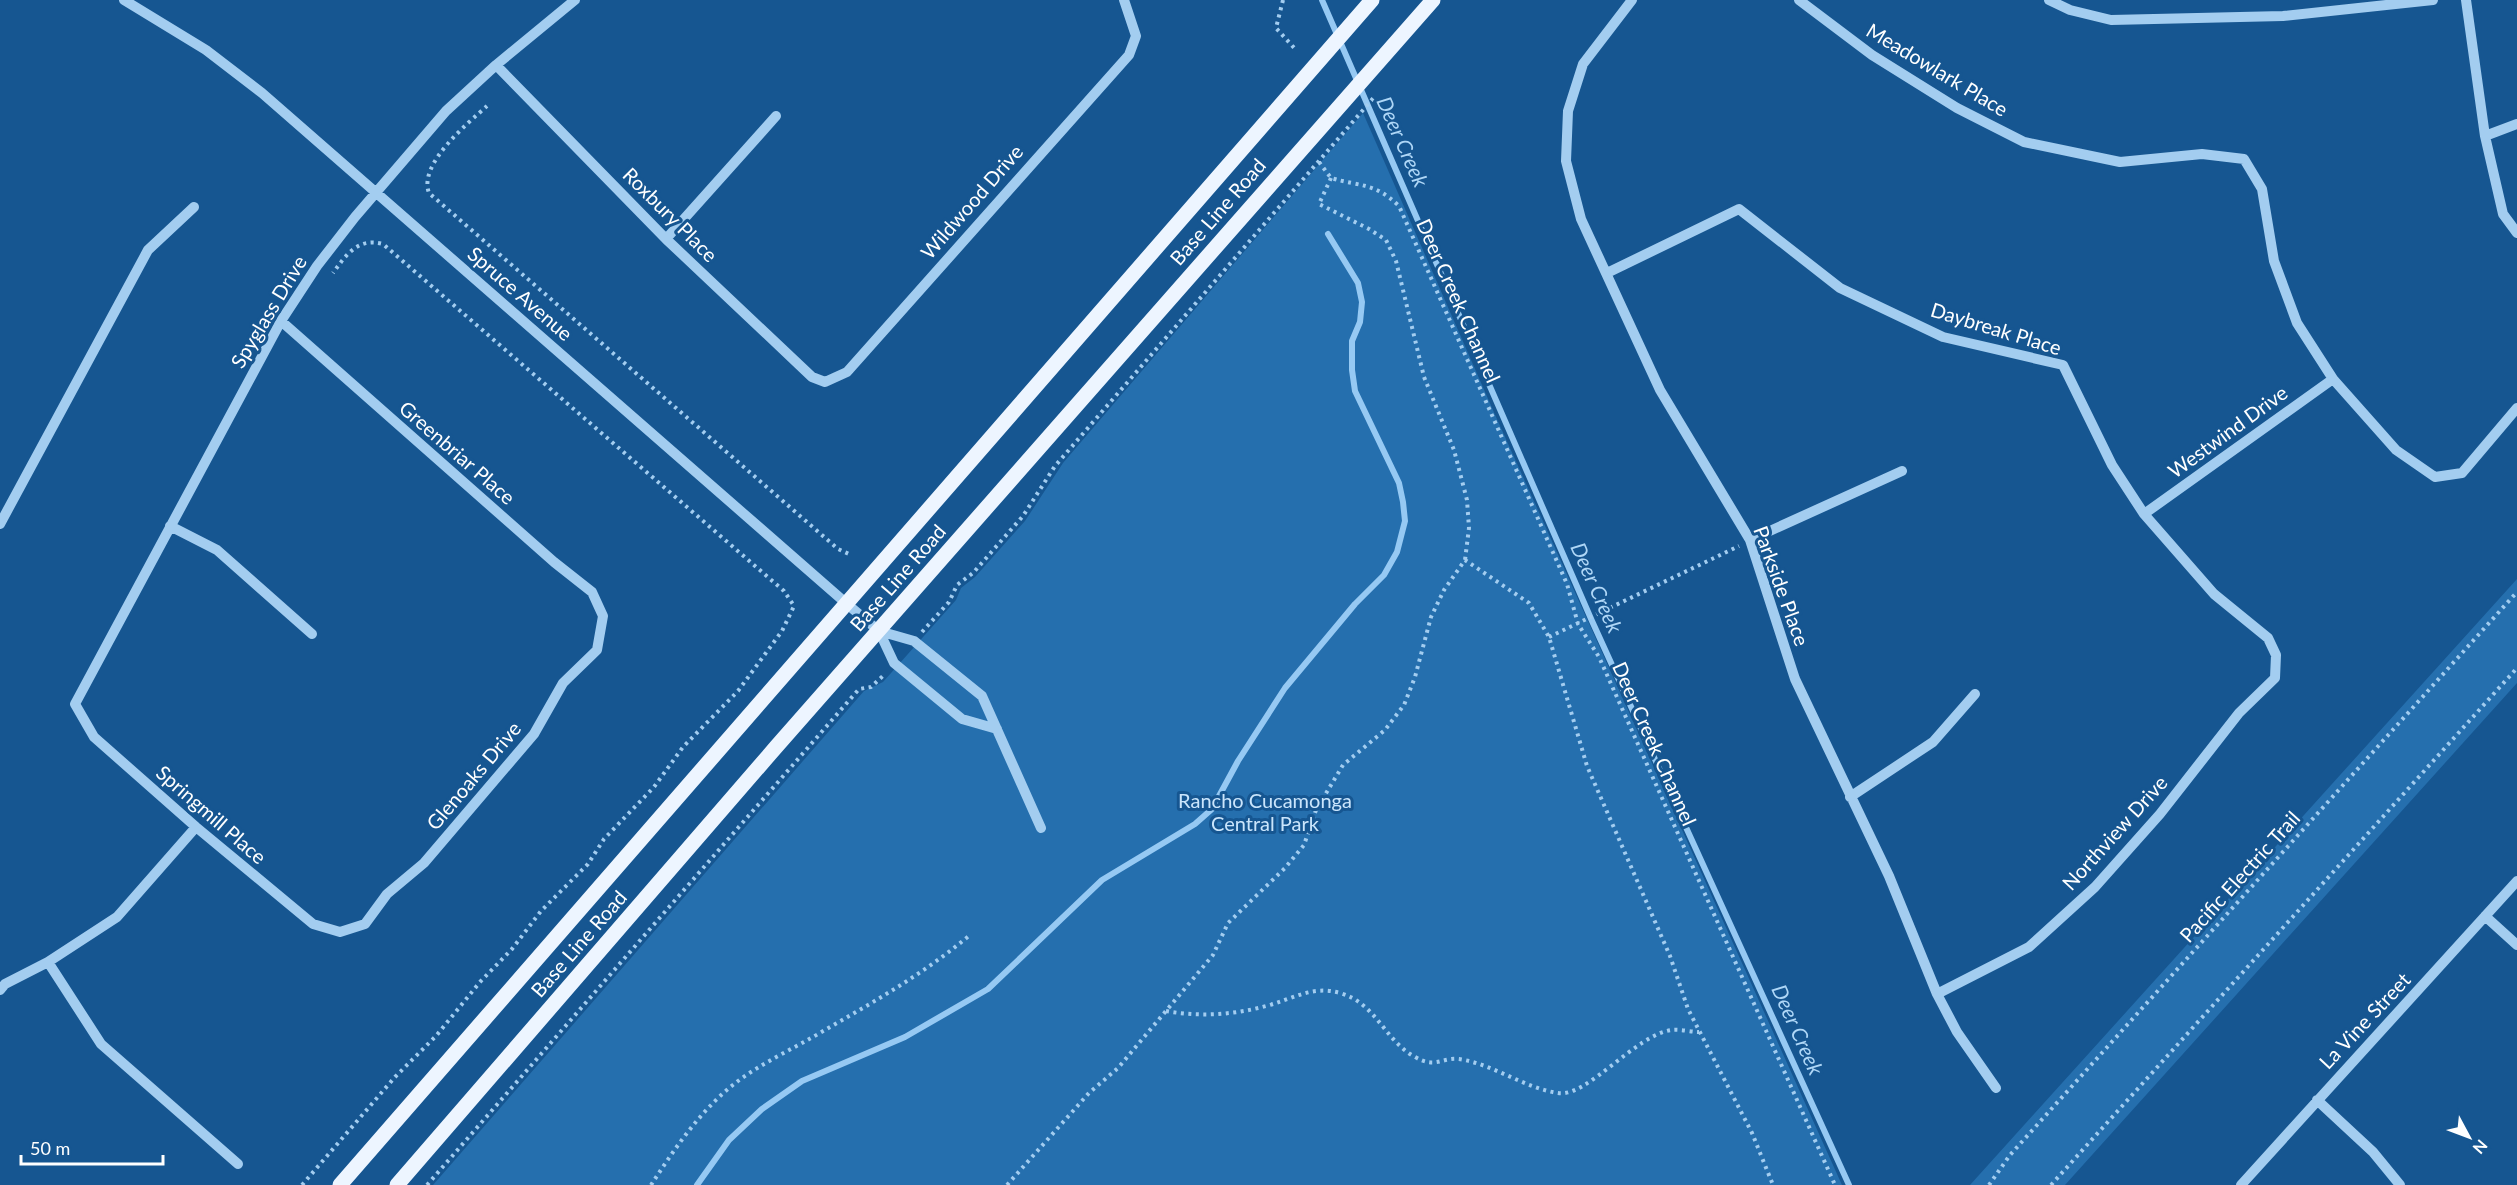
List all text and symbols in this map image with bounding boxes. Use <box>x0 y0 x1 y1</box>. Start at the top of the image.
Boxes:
street label: Meadowlark Place <box>1862 17 2013 121</box>
water label: Deer Creek <box>1372 92 1435 191</box>
street label: Wildwood Drive <box>915 139 1027 263</box>
street label: Base Line Road <box>1164 153 1270 270</box>
street label: Roxbury Place <box>618 162 723 267</box>
street label: Deer Creek Channel <box>1412 215 1506 386</box>
street label: Spruce Avenue <box>463 241 578 345</box>
street label: Spyglass Drive <box>225 251 311 372</box>
street label: Daybreak Place <box>1928 297 2065 359</box>
street label: Westwind Drive <box>2163 380 2292 483</box>
street label: Greenbriar Place <box>395 396 520 509</box>
street label: Base Line Road <box>844 519 950 636</box>
street label: Parkside Place <box>1749 522 1815 649</box>
water label: Deer Creek <box>1566 538 1629 637</box>
street label: Deer Creek Channel <box>1608 658 1702 829</box>
street label: Glenoaks Drive <box>421 716 525 834</box>
street label: Springmill Place <box>152 760 272 869</box>
street label: Northview Drive <box>2057 770 2172 894</box>
park label: Rancho Cucamonga Central Park <box>1178 788 1352 835</box>
street label: Pacific Electric Trail <box>2174 806 2304 947</box>
street label: Base Line Road <box>525 885 631 1002</box>
street label: La Vine Street <box>2314 967 2415 1073</box>
water label: Deer Creek <box>1767 980 1830 1079</box>
north arrow <box>2439 1107 2499 1167</box>
scale bar <box>21 1128 164 1166</box>
text: N <box>2469 1136 2492 1158</box>
text: 50 m <box>30 1137 70 1159</box>

